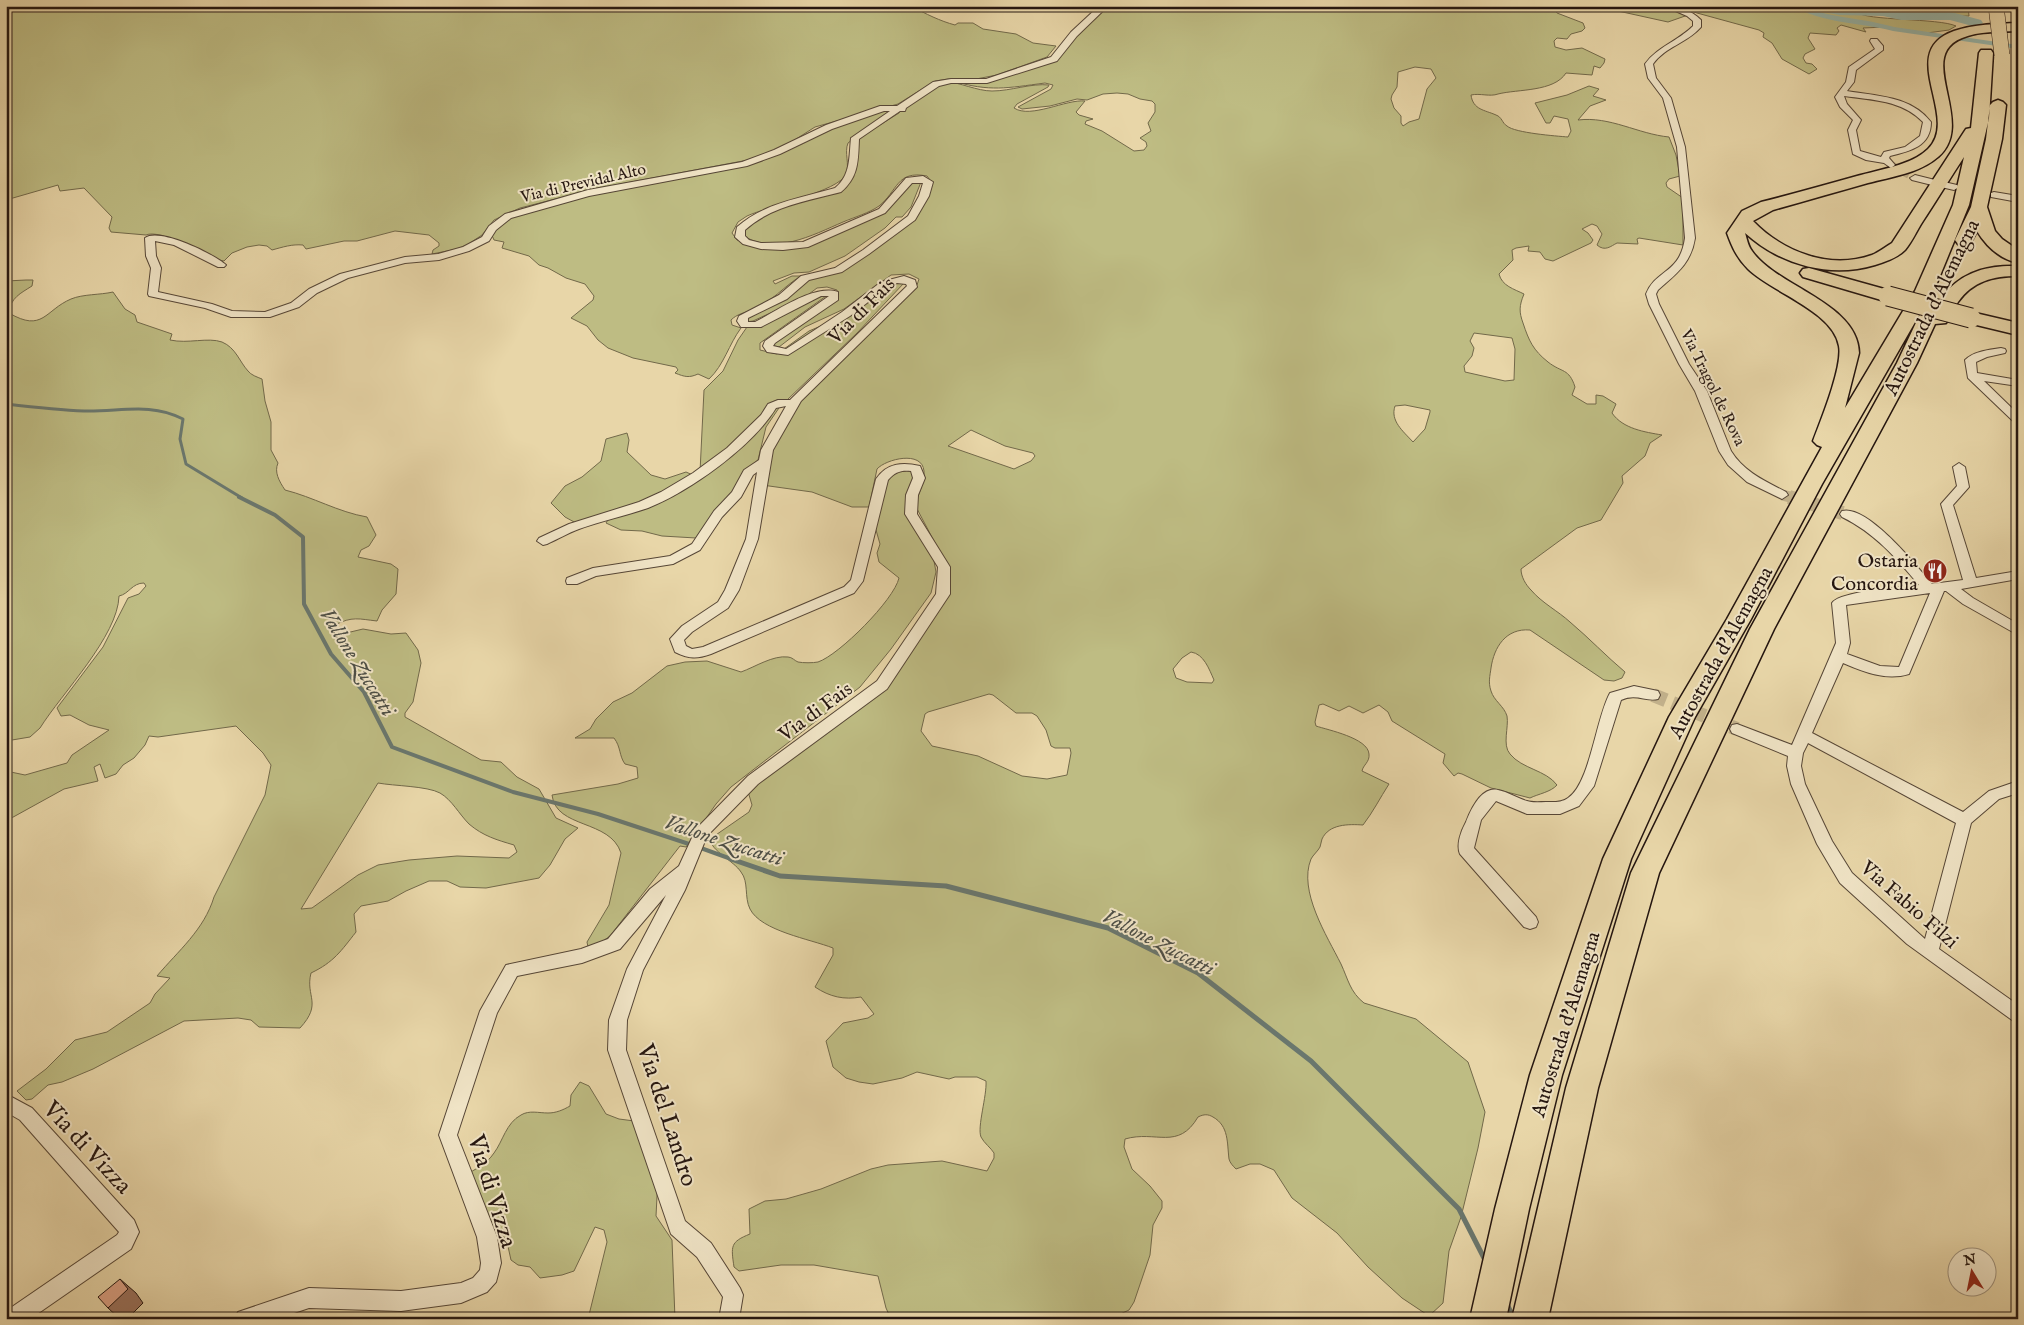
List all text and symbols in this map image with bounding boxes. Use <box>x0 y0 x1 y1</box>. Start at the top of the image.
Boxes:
street label: Via di Previdal Alto <box>518 160 648 208</box>
street label: Autostrada d'Alemagna <box>1878 215 1986 401</box>
street label: Via di Fais <box>822 272 901 351</box>
street label: Via Tragol de Rova <box>1675 325 1749 450</box>
place label: Ostaria Concordia <box>1831 549 1918 597</box>
restaurant icon: Ostaria Concordia <box>1922 558 1948 584</box>
street label: Autostrada d'Alemagna <box>1663 562 1779 744</box>
water label: Vallone Zuccatti <box>313 604 402 724</box>
street label: Via di Fais <box>773 677 858 748</box>
water label: Vallone Zuccatti <box>661 810 788 874</box>
street label: Via Fabio Filzi <box>1854 855 1963 954</box>
water label: Vallone Zuccatti <box>1098 903 1221 984</box>
street label: Autostrada d'Alemagna <box>1526 928 1607 1121</box>
street label: Via del Landro <box>629 1039 704 1191</box>
street label: Via di Vizza <box>35 1094 139 1202</box>
street label: Via di Vizza <box>459 1130 524 1252</box>
north arrow <box>1946 1248 1996 1298</box>
text: N <box>1961 1250 1977 1270</box>

